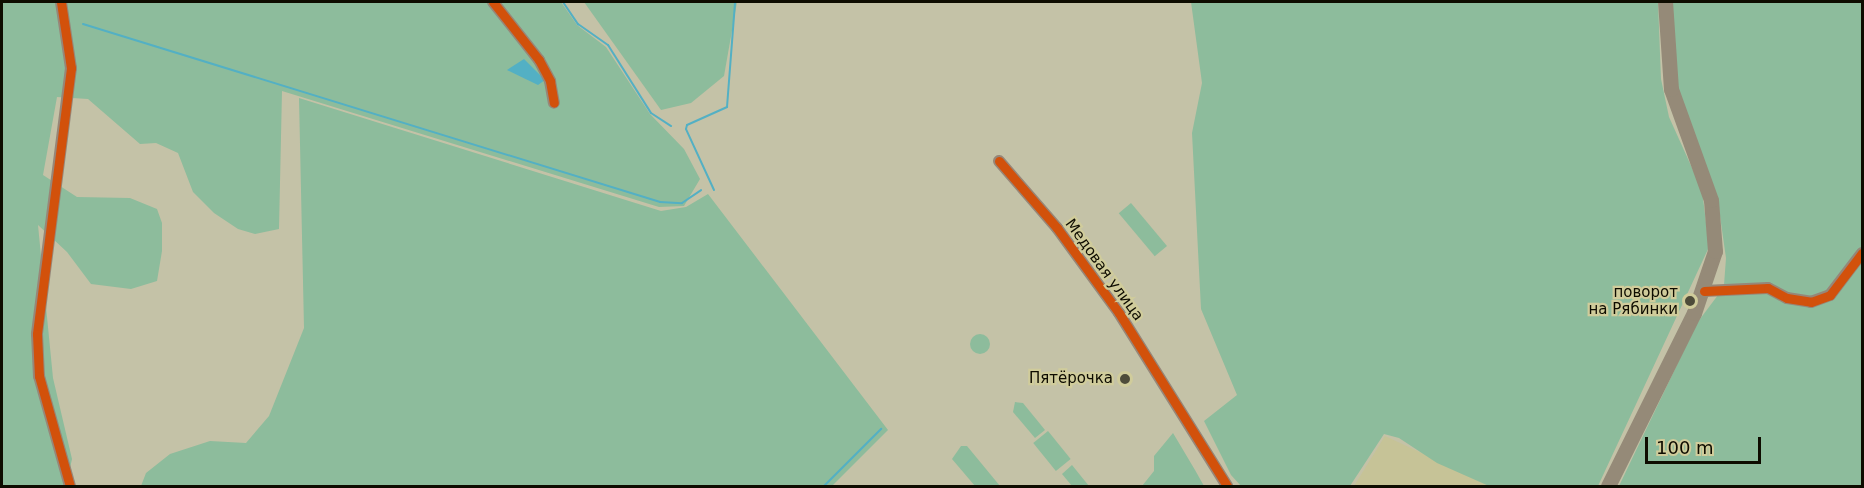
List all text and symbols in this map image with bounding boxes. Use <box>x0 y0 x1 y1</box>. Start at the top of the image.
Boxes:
street label: Медовая улица <box>1061 216 1147 324</box>
place label: поворот на Рябинки <box>1589 283 1678 318</box>
marker: поворот на Рябинки <box>1683 294 1697 308</box>
place label: Пятёрочка <box>1029 370 1113 388</box>
marker: Пятёрочка <box>1118 372 1132 386</box>
scale bar <box>1648 425 1764 463</box>
text: 100 m <box>1656 437 1714 458</box>

